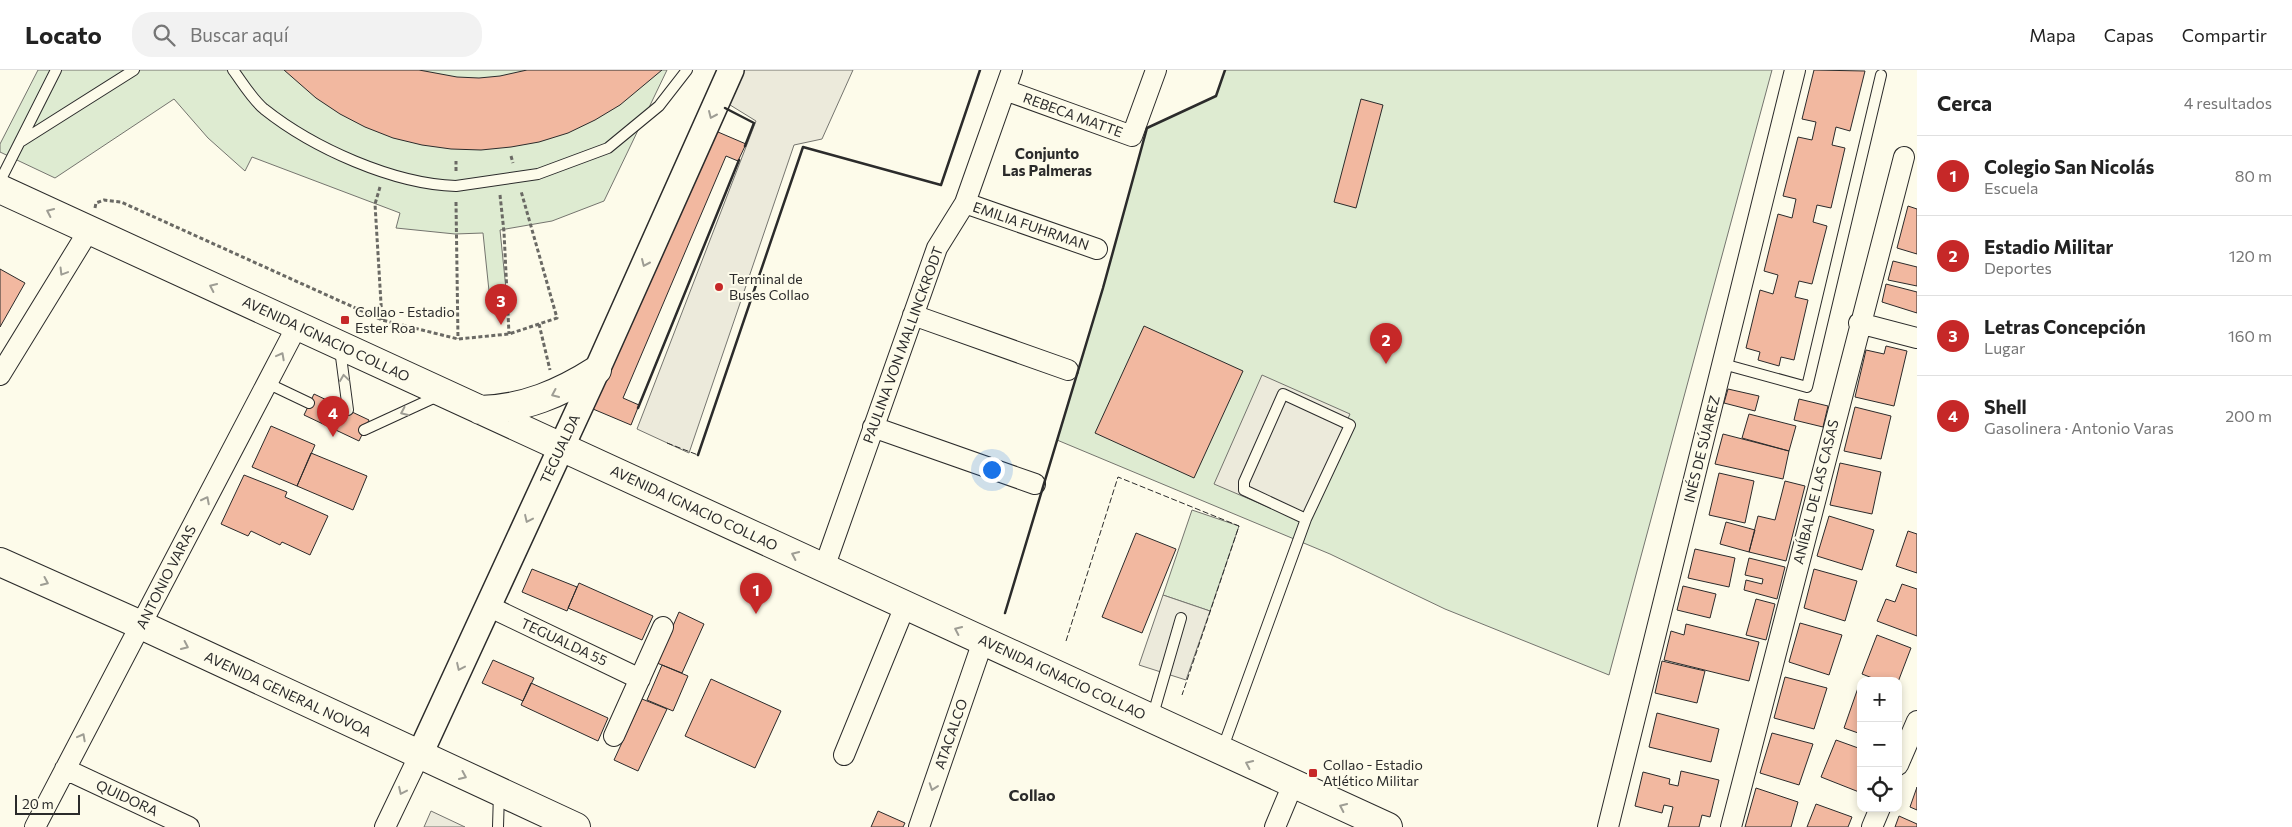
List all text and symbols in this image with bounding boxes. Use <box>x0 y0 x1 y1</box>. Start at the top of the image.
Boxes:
search box <box>132 12 482 57</box>
text: Locato <box>25 20 102 49</box>
icon: search <box>150 21 178 49</box>
text: Buscar aquí <box>190 23 289 46</box>
text: Mapa <box>2029 24 2076 46</box>
text: Capas <box>2104 24 2154 46</box>
text: Compartir <box>2182 24 2267 46</box>
street label: REBECA MATTE <box>1021 89 1125 140</box>
text: Cerca <box>1937 90 1992 115</box>
text: 4 resultados <box>2184 93 2272 112</box>
one-way arrow <box>708 109 718 118</box>
district label: Conjunto Las Palmeras <box>1002 144 1092 179</box>
text: Colegio San Nicolás <box>1984 155 2154 178</box>
text: 1 <box>1949 166 1957 185</box>
text: 80 m <box>2235 166 2272 185</box>
text: Escuela <box>1984 178 2038 197</box>
street label: EMILIA FUHRMAN <box>971 198 1091 253</box>
one-way arrow <box>46 208 55 218</box>
text: Estadio Militar <box>1984 235 2113 258</box>
street label: PAULINA VON MALLINCKRODT <box>859 244 946 446</box>
text: 2 <box>1948 246 1958 265</box>
text: 120 m <box>2229 246 2272 265</box>
one-way arrow <box>641 258 652 267</box>
text: Deportes <box>1984 258 2052 277</box>
one-way arrow <box>60 266 70 275</box>
place label: Terminal de Buses Collao <box>729 270 809 303</box>
marker: Terminal de Buses Collao <box>713 281 725 293</box>
one-way arrow <box>209 283 218 294</box>
pin: 3 <box>485 284 517 325</box>
street label: AVENIDA IGNACIO COLLAO <box>240 292 413 385</box>
place label: Collao - Estadio Ester Roa <box>355 303 455 336</box>
marker: Collao - Estadio Ester Roa <box>339 314 351 326</box>
text: Letras Concepción <box>1984 315 2146 338</box>
pin: 2 <box>1370 323 1402 364</box>
text: 3 <box>1948 326 1958 345</box>
text: 160 m <box>2228 326 2272 345</box>
text: Lugar <box>1984 338 2025 357</box>
one-way arrow <box>275 352 285 361</box>
one-way arrow <box>339 374 350 382</box>
one-way arrow <box>551 387 560 398</box>
street label: INÉS DE SÚAREZ <box>1680 394 1723 504</box>
text: Shell <box>1984 395 2027 418</box>
pin: 4 <box>317 396 349 437</box>
one-way arrow <box>400 405 409 416</box>
text: 4 <box>1948 406 1958 425</box>
text: 200 m <box>2225 406 2272 425</box>
street label: TEGUALDA <box>536 411 583 486</box>
street label: ANÍBAL DE LAS CASAS <box>1789 418 1842 566</box>
text: Gasolinera · Antonio Varas <box>1984 418 2174 437</box>
your location <box>979 457 1005 483</box>
street label: AVENIDA IGNACIO COLLAO <box>608 461 781 554</box>
one-way arrow <box>200 497 210 506</box>
one-way arrow <box>524 514 534 523</box>
street label: ANTONIO VARAS <box>132 522 199 632</box>
one-way arrow <box>791 551 800 561</box>
pin: 1 <box>740 573 772 614</box>
one-way arrow <box>40 576 49 586</box>
street label: TEGUALDA 55 <box>518 614 610 669</box>
one-way arrow <box>954 626 963 636</box>
street label: AVENIDA IGNACIO COLLAO <box>976 630 1149 723</box>
one-way arrow <box>180 640 189 650</box>
street label: AVENIDA GENERAL NOVOA <box>202 647 375 740</box>
one-way arrow <box>456 662 466 671</box>
map controls <box>1857 677 1902 812</box>
button: + <box>1857 677 1902 722</box>
street label: ATACALCO <box>931 696 971 771</box>
button: − <box>1857 722 1902 767</box>
one-way arrow <box>76 734 86 743</box>
place label: Collao - Estadio Atlético Militar <box>1323 756 1423 789</box>
one-way arrow <box>1245 759 1254 770</box>
marker: Collao - Estadio Atlético Militar <box>1307 767 1319 779</box>
button: locate <box>1857 767 1902 812</box>
one-way arrow <box>458 770 467 780</box>
street label: QUIDORA <box>94 776 161 819</box>
one-way arrow <box>929 782 939 790</box>
district label: Collao <box>1008 785 1056 804</box>
one-way arrow <box>398 786 408 795</box>
scale bar <box>15 792 80 815</box>
text: 20 m <box>22 795 54 812</box>
one-way arrow <box>1339 802 1348 813</box>

